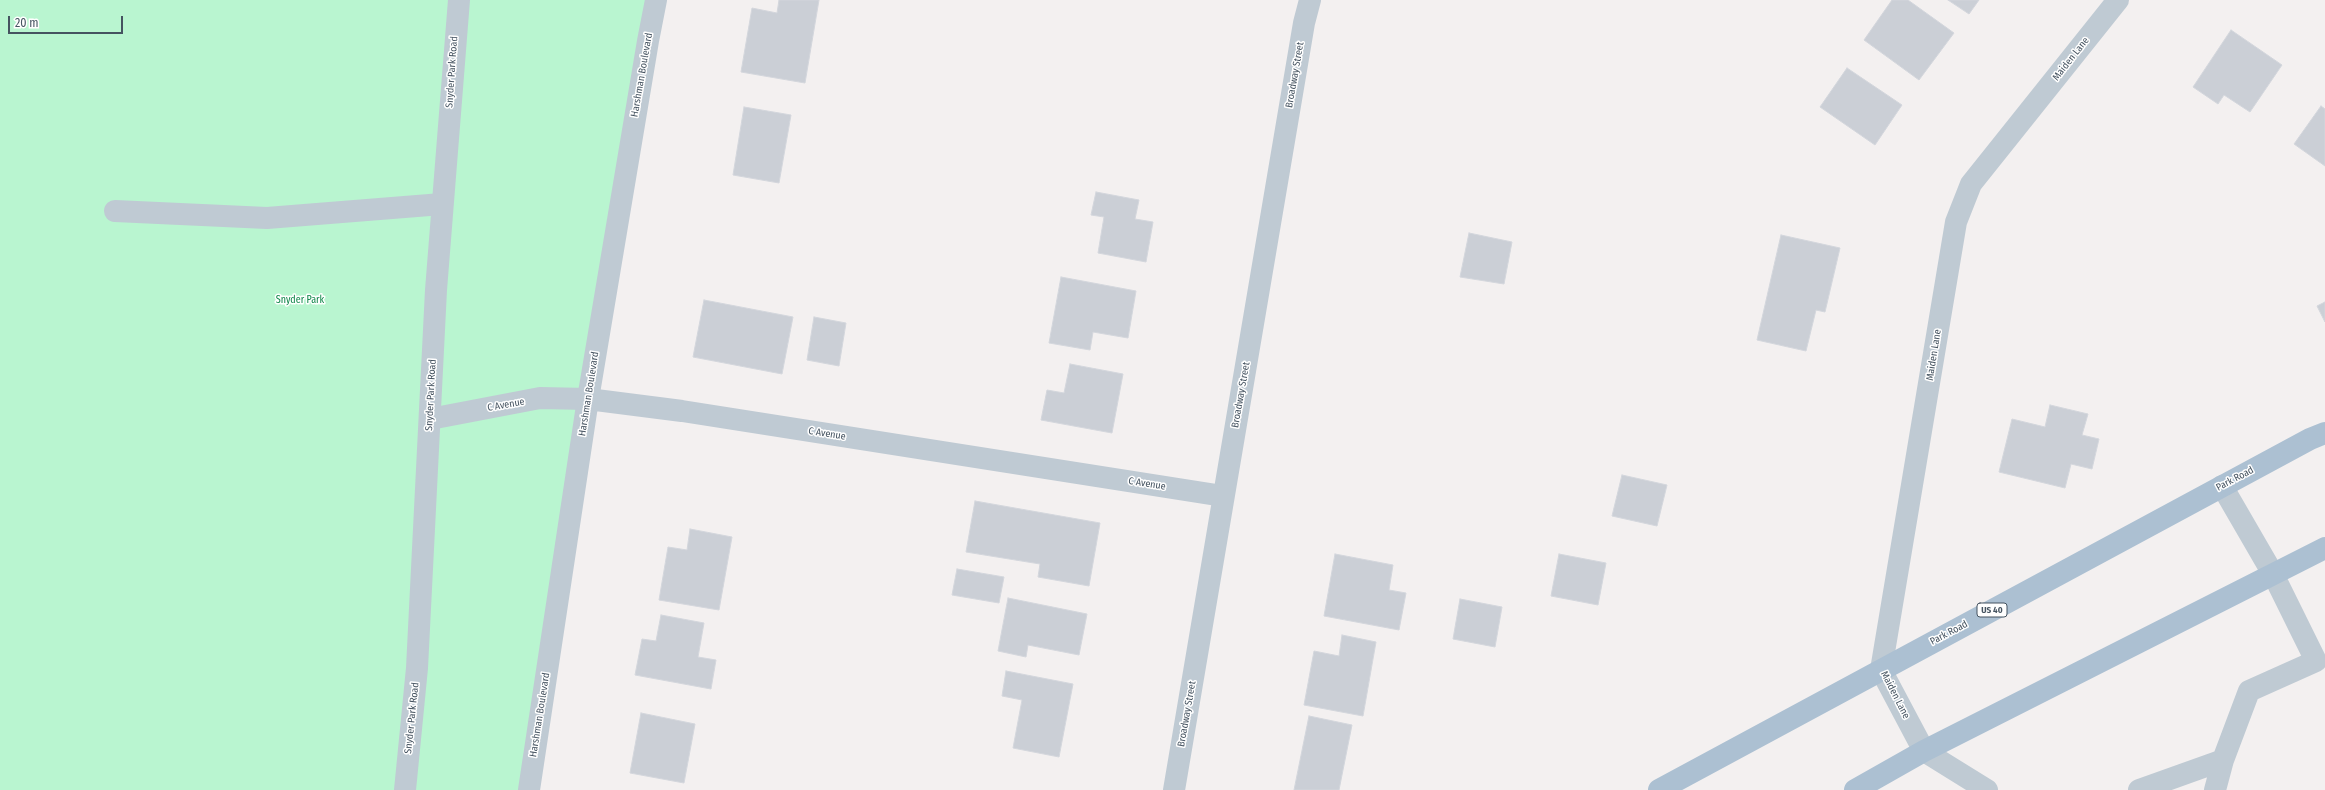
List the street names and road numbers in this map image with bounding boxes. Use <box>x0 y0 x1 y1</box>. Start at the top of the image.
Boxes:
street label: Harshman Boulevard <box>629 32 655 118</box>
street label: Maiden Lane <box>2050 35 2092 83</box>
street label: Snyder Park Road <box>444 36 460 108</box>
street label: Broadway Street <box>1283 41 1307 109</box>
street label: Maiden Lane <box>1924 328 1944 382</box>
street label: Harshman Boulevard <box>576 351 602 437</box>
street label: Snyder Park Road <box>423 359 439 431</box>
street label: Broadway Street <box>1229 361 1253 429</box>
street label: C Avenue <box>487 396 525 414</box>
street label: C Avenue <box>808 425 846 443</box>
street label: Park Road <box>2214 464 2256 494</box>
street label: C Avenue <box>1128 475 1166 493</box>
road number: US 40 <box>1977 603 2007 617</box>
street label: Park Road <box>1928 618 1970 648</box>
street label: Maiden Lane <box>1878 669 1912 721</box>
street label: Harshman Boulevard <box>527 672 553 758</box>
street label: Broadway Street <box>1175 680 1199 748</box>
street label: Snyder Park Road <box>402 682 422 754</box>

